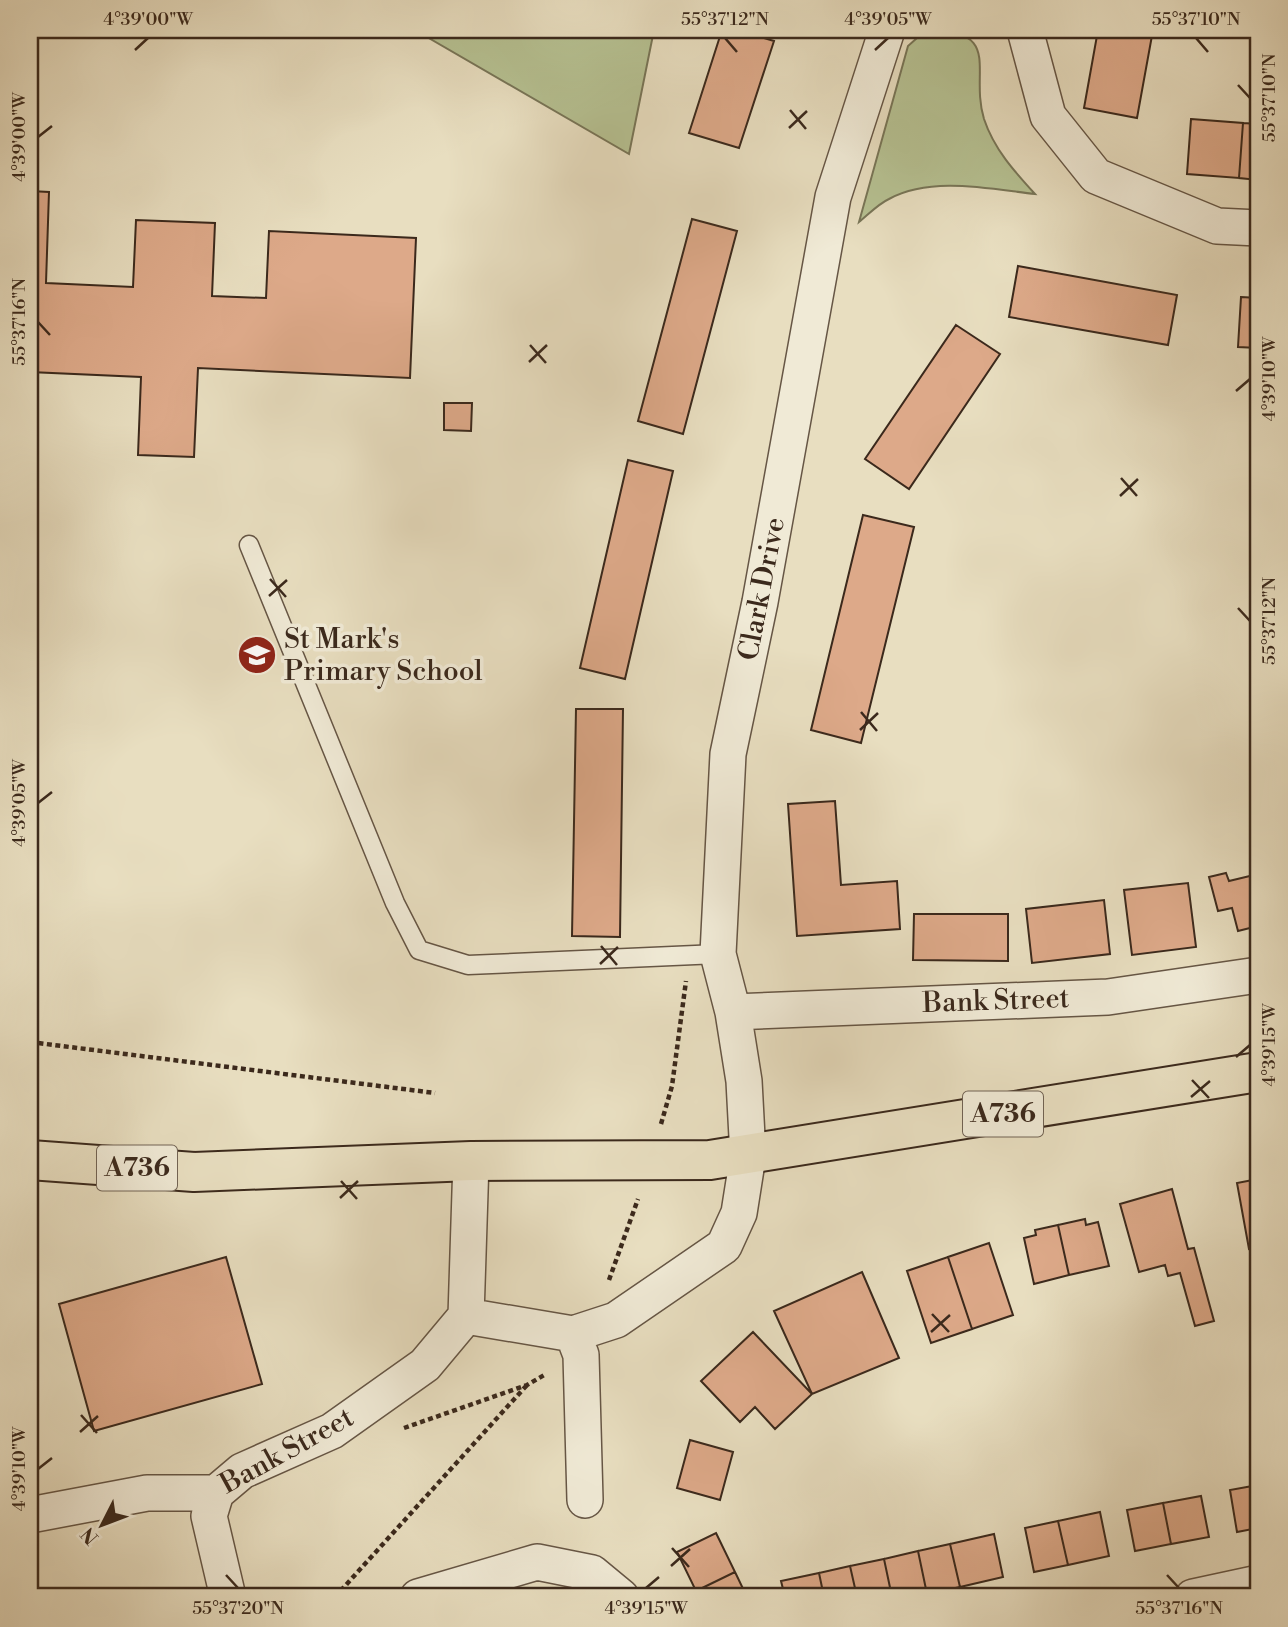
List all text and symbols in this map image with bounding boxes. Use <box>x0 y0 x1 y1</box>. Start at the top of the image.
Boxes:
text: 4°39'00"W <box>103 8 193 31</box>
text: 55°37'12"N <box>681 8 770 31</box>
text: 4°39'05"W <box>844 8 932 31</box>
text: 55°37'10"N <box>1152 8 1241 31</box>
text: 55°37'10"N <box>1258 53 1281 142</box>
text: 4°39'00"W <box>8 92 31 182</box>
text: 55°37'16"N <box>8 278 31 366</box>
text: 4°39'10"W <box>1258 336 1281 421</box>
street label: Clark Drive <box>731 514 793 664</box>
text: 55°37'12"N <box>1258 576 1281 665</box>
place label: St Mark's Primary School <box>284 622 483 689</box>
school or university icon: St Mark's Primary School <box>236 634 278 676</box>
text: 4°39'05"W <box>8 759 31 847</box>
street label: Bank Street <box>921 981 1070 1021</box>
text: 4°39'15"W <box>1258 1003 1281 1087</box>
road number: A736 <box>963 1092 1043 1136</box>
road number: A736 <box>97 1146 177 1190</box>
street label: Bank Street <box>213 1400 360 1502</box>
text: 4°39'10"W <box>8 1426 31 1511</box>
north arrow <box>66 1490 136 1560</box>
text: N <box>76 1522 104 1549</box>
text: 55°37'20"N <box>192 1597 284 1620</box>
text: 4°39'15"W <box>604 1597 688 1620</box>
text: 55°37'16"N <box>1135 1597 1223 1620</box>

